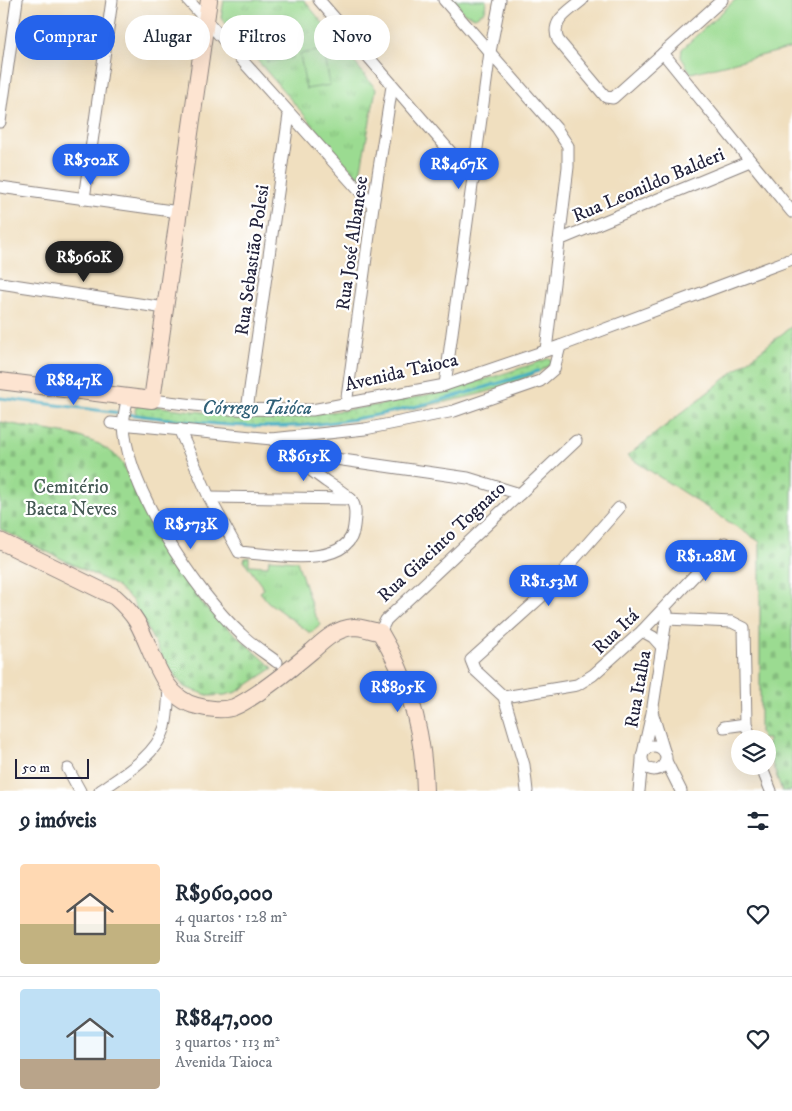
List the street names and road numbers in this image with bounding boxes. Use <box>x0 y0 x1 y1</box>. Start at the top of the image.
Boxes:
street label: Rua Leonildo Balderi <box>569 143 728 228</box>
street label: Rua José Albanese <box>332 174 373 312</box>
street label: Rua Sebastião Polesi <box>231 183 274 337</box>
street label: Avenida Taioca <box>342 348 460 397</box>
street label: Rua Giacinto Tognato <box>373 477 511 607</box>
street label: Rua Itá <box>588 604 644 660</box>
street label: Rua Italba <box>620 649 657 730</box>

